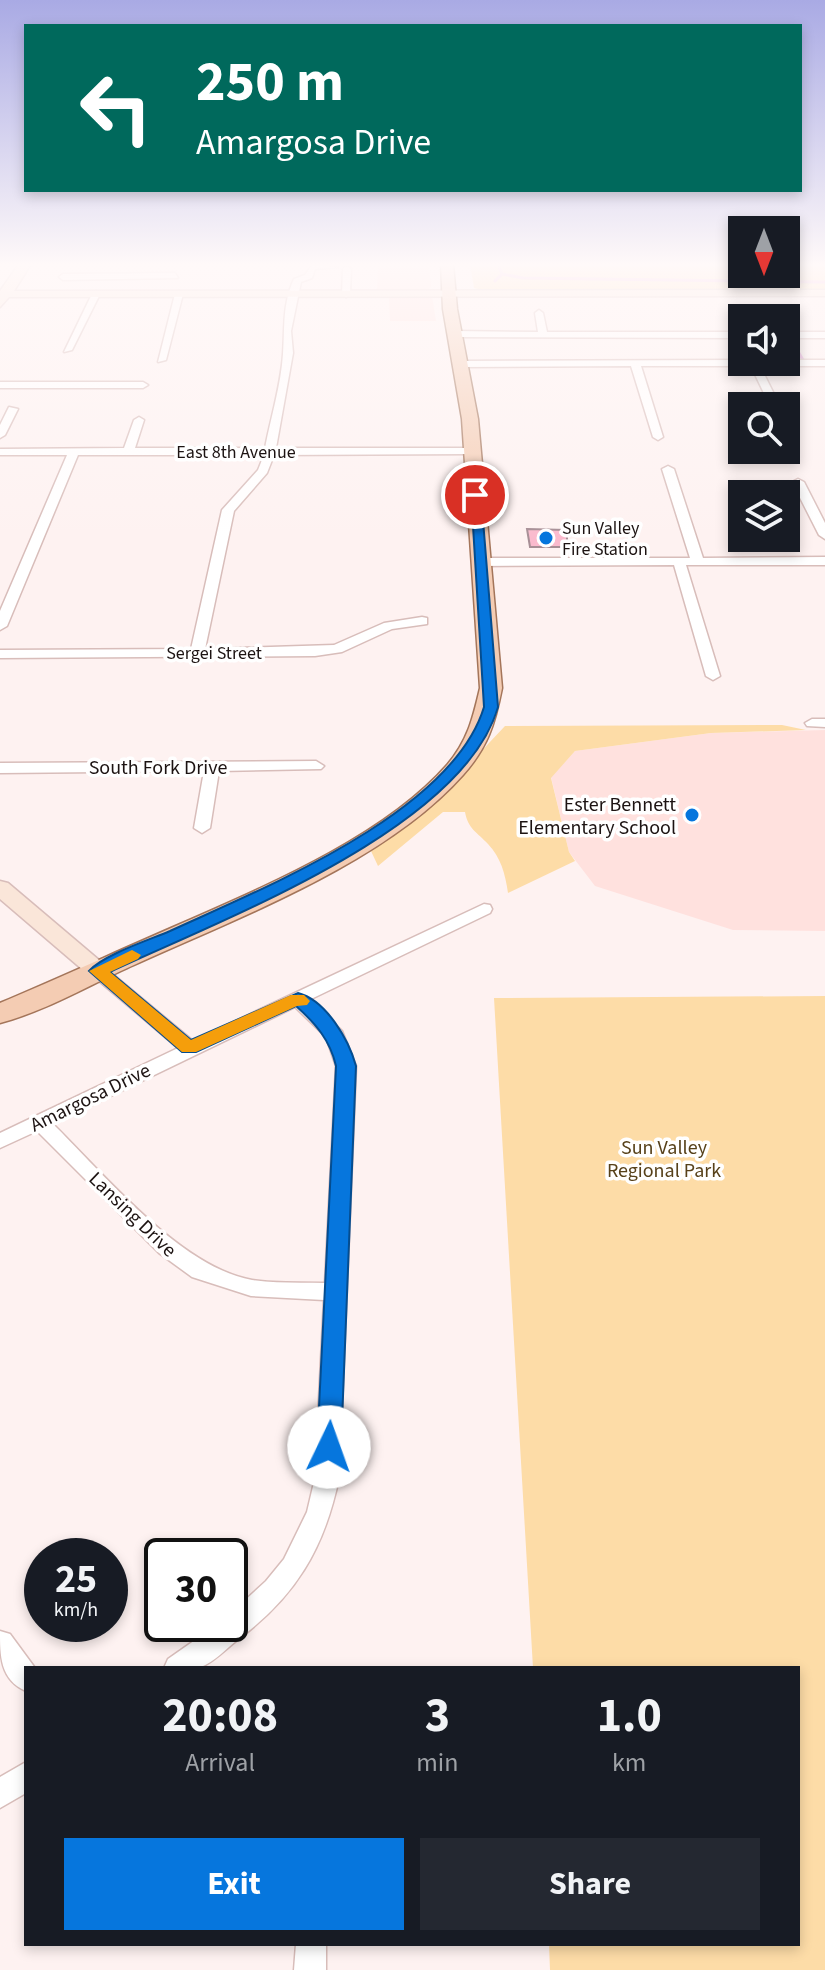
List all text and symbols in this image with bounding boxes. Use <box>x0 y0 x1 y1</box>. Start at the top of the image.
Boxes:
text: 250 m <box>196 43 344 122</box>
icon: left <box>64 56 168 160</box>
text: Amargosa Drive <box>196 117 431 168</box>
north arrow <box>728 216 800 288</box>
map controls <box>728 216 800 552</box>
button: sound <box>728 304 800 376</box>
button: search <box>728 392 800 464</box>
street label: East 8th Avenue <box>176 440 296 465</box>
pin <box>441 461 509 529</box>
icon: arrive <box>453 473 497 517</box>
button: layers <box>728 480 800 552</box>
place label: Sun Valley Fire Station <box>562 516 648 562</box>
marker: Sun Valley Fire Station <box>537 529 555 547</box>
street label: Sergei Street <box>166 641 262 666</box>
street label: South Fork Drive <box>89 754 227 782</box>
place label: Ester Bennett Elementary School <box>518 791 676 842</box>
marker: Ester Bennett Elementary School <box>683 806 701 824</box>
street label: Amargosa Drive <box>26 1057 155 1139</box>
park label: Sun Valley Regional Park <box>607 1134 721 1185</box>
street label: Lansing Drive <box>82 1166 183 1264</box>
position arrow <box>287 1405 371 1489</box>
speed limit sign: 30 <box>144 1538 248 1642</box>
text: 25 <box>55 1551 97 1608</box>
text: km/h <box>54 1596 98 1624</box>
text: 20:08 <box>162 1682 278 1750</box>
text: 3 <box>425 1682 450 1750</box>
text: 1.0 <box>597 1682 662 1750</box>
text: Arrival <box>185 1744 255 1781</box>
text: min <box>416 1744 458 1781</box>
text: km <box>612 1744 646 1781</box>
button: Exit <box>64 1838 404 1930</box>
button: Share <box>420 1838 760 1930</box>

